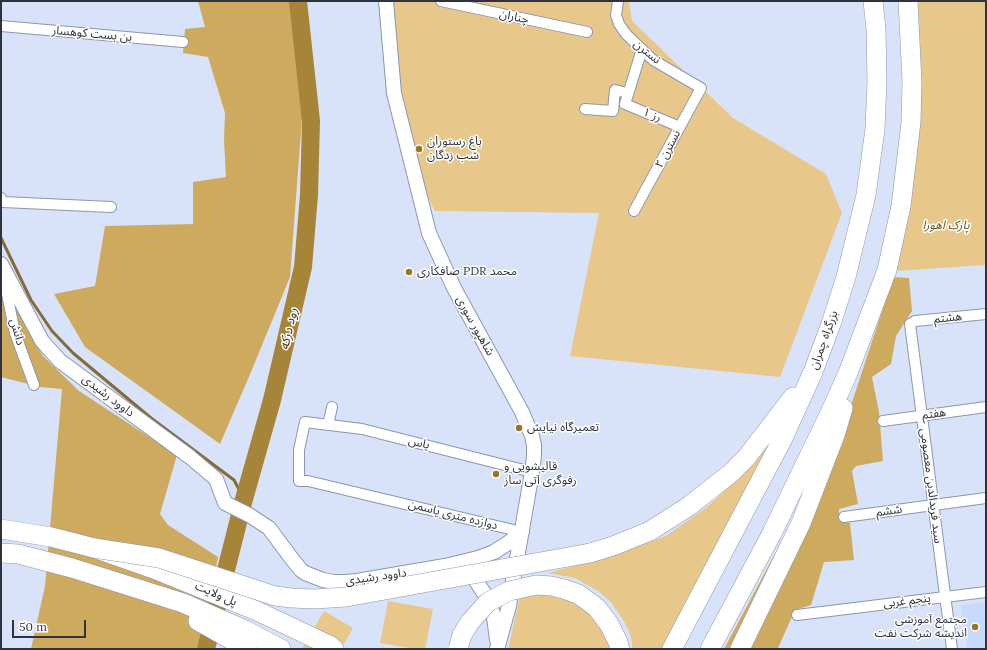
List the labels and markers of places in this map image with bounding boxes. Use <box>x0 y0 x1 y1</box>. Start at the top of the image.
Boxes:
place label: باغ رستوران شب زدگان <box>427 135 482 163</box>
marker: باغ رستوران شب زدگان <box>414 144 424 154</box>
place label: صافکاری PDR محمد <box>417 265 517 279</box>
marker: صافکاری PDR محمد <box>404 267 414 277</box>
place label: تعمیرگاه نیایش <box>527 421 599 435</box>
marker: تعمیرگاه نیایش <box>514 423 524 433</box>
place label: قالیشویی و رفوگری آتی ساز <box>504 460 577 488</box>
marker: قالیشویی و رفوگری آتی ساز <box>491 469 501 479</box>
place label: مجتمع آموزشی اندیشه شرکت نفت <box>875 613 967 641</box>
marker: مجتمع آموزشی اندیشه شرکت نفت <box>970 622 980 632</box>

